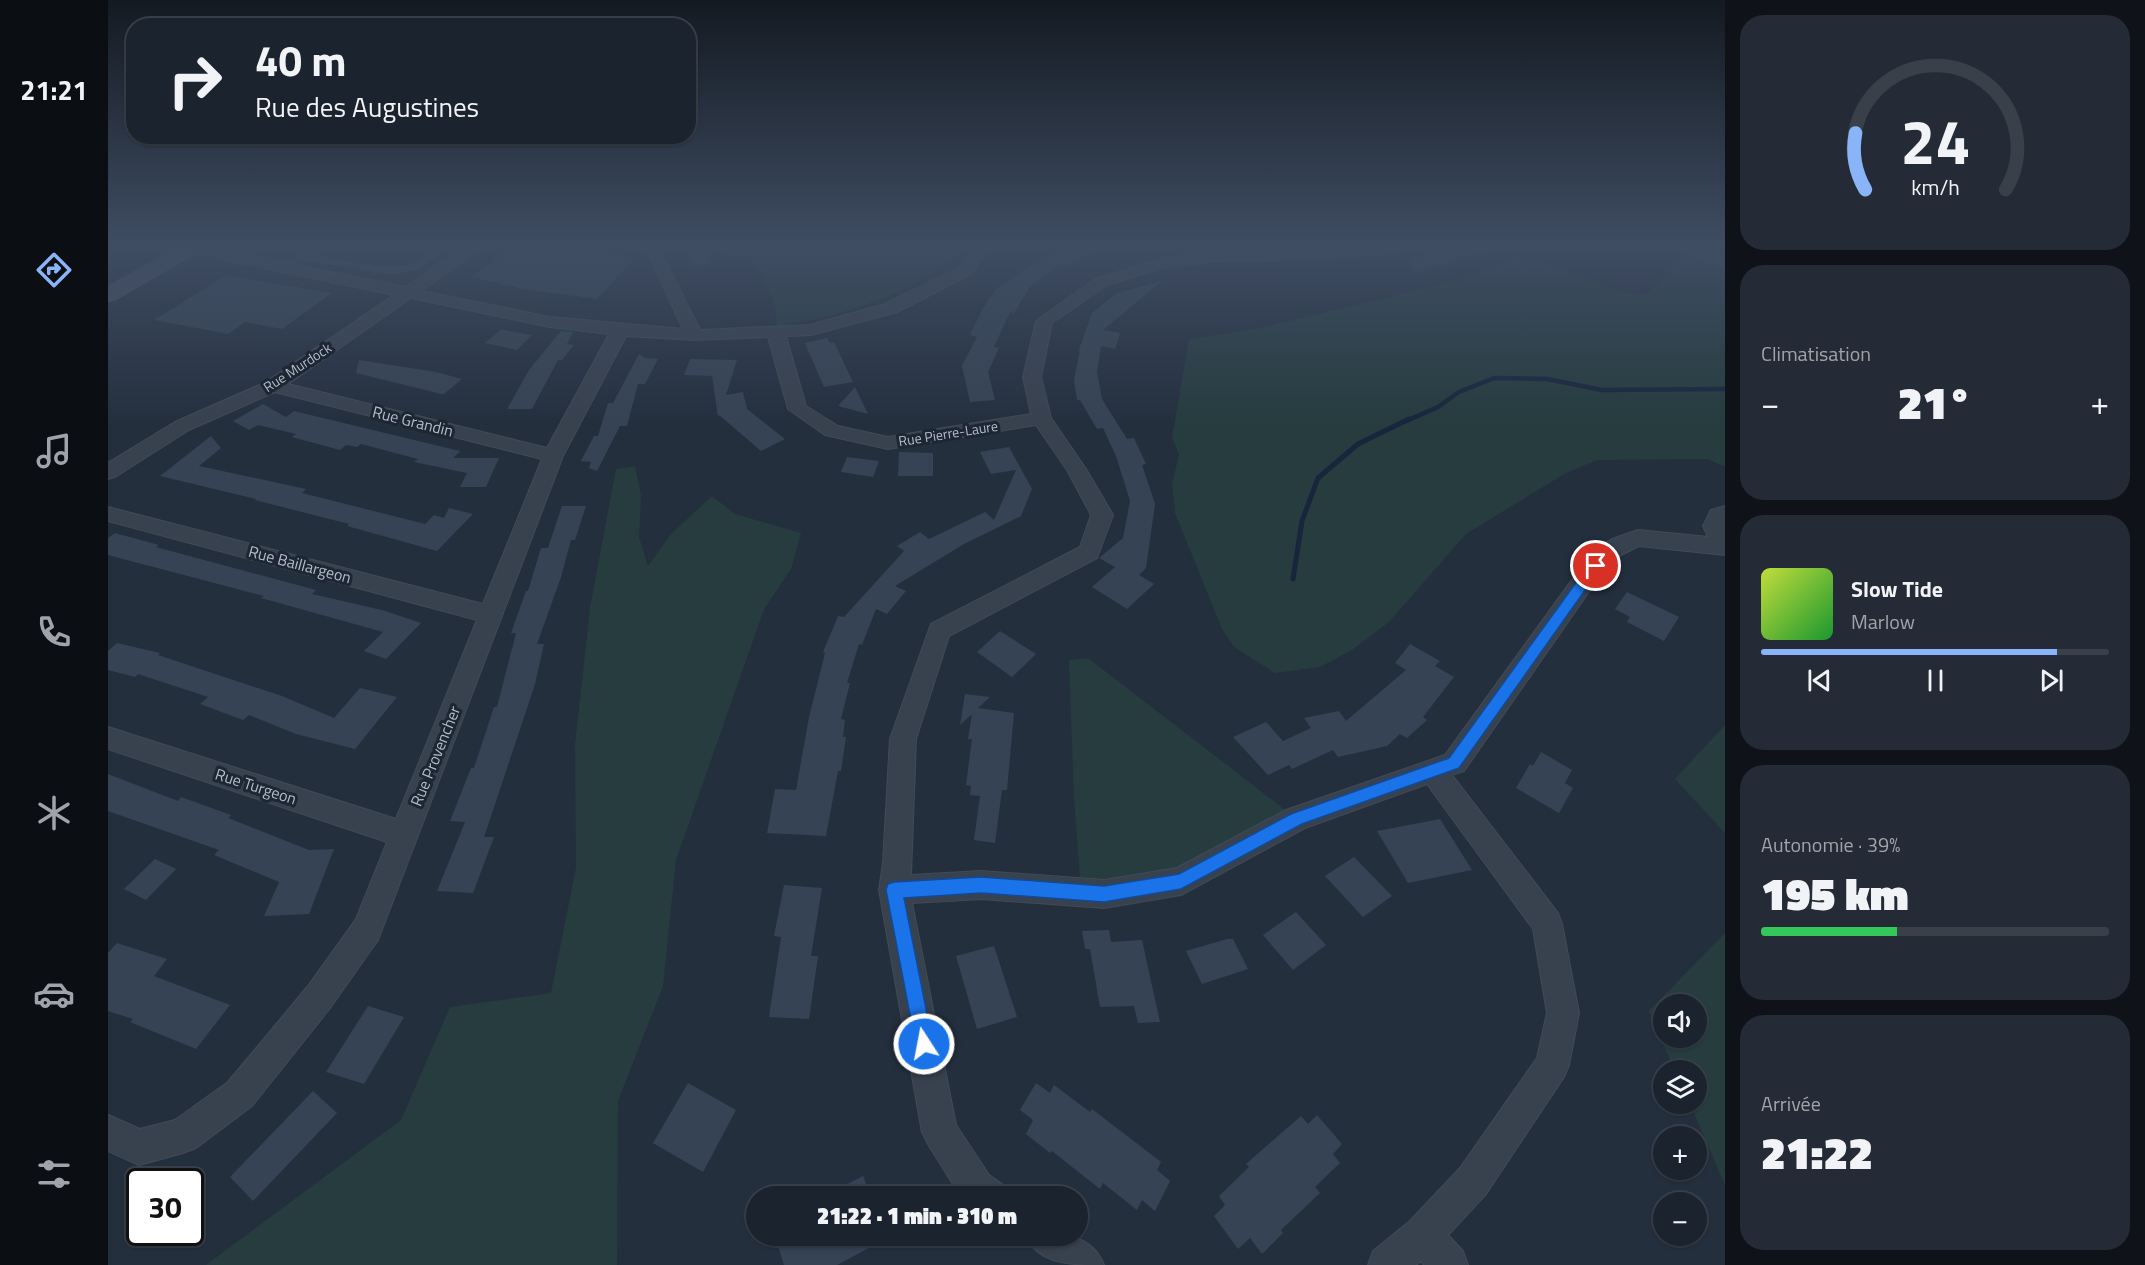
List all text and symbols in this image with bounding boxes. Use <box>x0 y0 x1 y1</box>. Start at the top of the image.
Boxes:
text: 40 m <box>255 28 347 92</box>
icon: right <box>156 42 234 120</box>
text: 21:21 <box>20 69 88 110</box>
text: Rue des Augustines <box>255 86 479 127</box>
text: 24 <box>1900 93 1970 188</box>
text: km/h <box>1911 171 1959 203</box>
icon: directions <box>33 249 75 291</box>
street label: Rue Murdock <box>259 337 336 397</box>
text: Climatisation <box>1761 338 1871 369</box>
text: 21° <box>1898 368 1972 436</box>
text: − <box>1761 378 1779 428</box>
text: + <box>2091 378 2109 428</box>
street label: Rue Grandin <box>370 399 456 443</box>
street label: Rue Pierre-Laure <box>897 415 999 451</box>
icon: music <box>33 430 75 472</box>
street label: Rue Baillargeon <box>246 539 354 589</box>
pin <box>1570 540 1621 591</box>
icon: arrive <box>1579 549 1612 582</box>
text: Slow Tide <box>1851 572 1943 606</box>
text: Marlow <box>1851 606 1915 637</box>
icon: phone <box>33 611 75 653</box>
icon: previous <box>1803 664 1836 697</box>
icon: pause <box>1919 664 1952 697</box>
icon: next <box>2035 664 2068 697</box>
street label: Rue Provencher <box>404 702 466 810</box>
street label: Rue Turgeon <box>212 762 300 810</box>
icon: climate <box>33 792 75 834</box>
text: Autonomie · 39% <box>1761 829 1900 860</box>
text: 195 km <box>1761 859 1909 927</box>
icon: car <box>33 973 75 1015</box>
map controls <box>1653 994 1707 1246</box>
button: sound <box>1653 994 1707 1048</box>
position arrow <box>892 1012 956 1076</box>
button: layers <box>1653 1060 1707 1114</box>
text: Arrivée <box>1761 1088 1821 1119</box>
text: 21:22 <box>1761 1118 1873 1186</box>
button: + <box>1653 1126 1707 1180</box>
icon: filters <box>33 1153 75 1195</box>
speed limit sign: 30 <box>126 1168 204 1246</box>
button: − <box>1653 1192 1707 1246</box>
text: 21:22 · 1 min · 310 m <box>817 1199 1017 1233</box>

